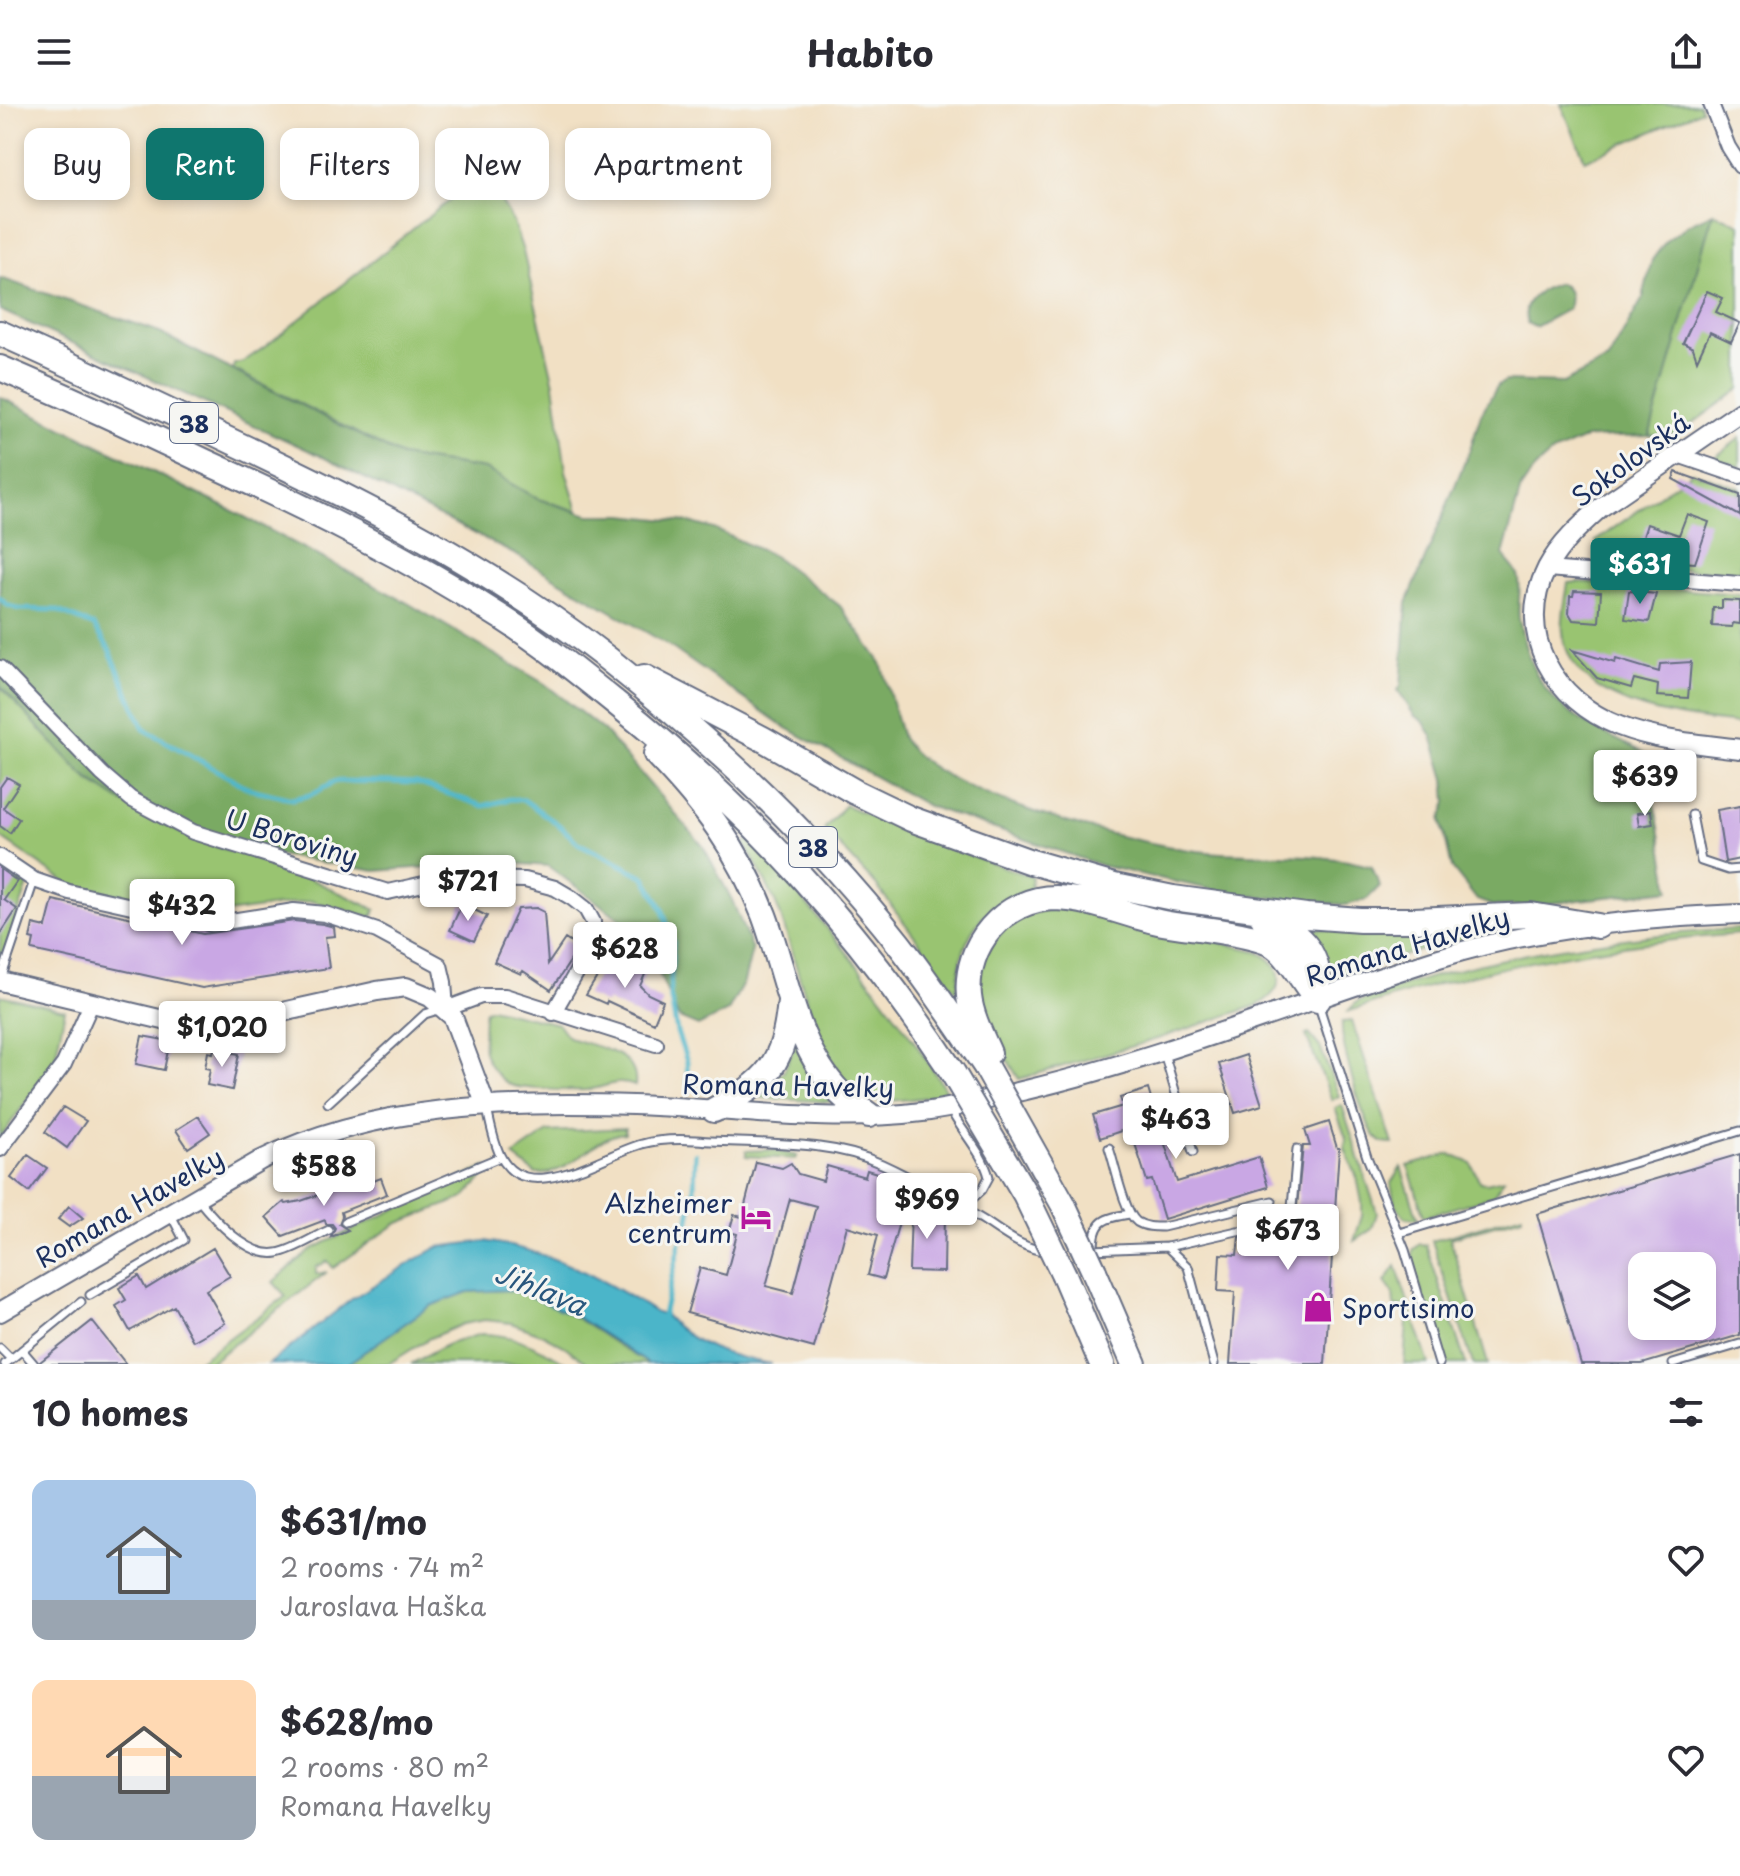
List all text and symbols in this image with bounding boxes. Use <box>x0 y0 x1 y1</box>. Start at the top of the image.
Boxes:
text: Habito <box>806 25 934 79</box>
icon: menu <box>32 30 76 74</box>
icon: share <box>1664 30 1708 74</box>
chip: Buy <box>24 128 130 200</box>
chip: Rent <box>146 128 264 200</box>
chip: Filters <box>280 128 419 200</box>
chip: New <box>435 128 549 200</box>
chip: Apartment <box>565 128 771 200</box>
street label: Sokolovská <box>1563 402 1698 515</box>
road number: 38 <box>170 403 218 443</box>
pin: $631 <box>1593 538 1687 606</box>
text: $631 <box>1609 544 1671 583</box>
pin: $639 <box>1598 750 1692 818</box>
text: $639 <box>1612 756 1678 795</box>
street label: U Boroviny <box>221 798 363 876</box>
road number: 38 <box>789 827 837 867</box>
pin: $721 <box>421 855 515 923</box>
text: $721 <box>438 861 498 900</box>
pin: $432 <box>135 879 229 947</box>
text: $432 <box>148 885 216 924</box>
street label: Romana Havelky <box>1300 896 1514 996</box>
pin: $628 <box>578 922 672 990</box>
text: $628 <box>591 928 659 967</box>
pin: $1,020 <box>157 1001 287 1069</box>
text: $1,020 <box>177 1007 267 1046</box>
street label: Romana Havelky <box>682 1064 894 1106</box>
pin: $463 <box>1129 1093 1223 1161</box>
text: $463 <box>1141 1099 1211 1138</box>
street label: Romana Havelky <box>28 1137 230 1277</box>
pin: $588 <box>277 1140 371 1208</box>
text: $588 <box>291 1146 357 1185</box>
pin: $969 <box>880 1173 974 1241</box>
text: $969 <box>894 1179 960 1218</box>
place label: Alzheimer centrum <box>604 1183 733 1252</box>
hotel icon: Alzheimer centrum <box>739 1200 773 1234</box>
pin: $673 <box>1241 1204 1335 1272</box>
text: $673 <box>1255 1210 1321 1249</box>
water label: Jihlava <box>489 1250 594 1326</box>
map controls <box>1628 1252 1716 1340</box>
button: layers <box>1628 1252 1716 1340</box>
place label: Sportisimo <box>1342 1288 1475 1327</box>
shop icon: Sportisimo <box>1301 1290 1335 1324</box>
text: 10 homes <box>32 1386 188 1438</box>
icon: filters <box>1664 1390 1708 1434</box>
text: $631/mo <box>280 1495 427 1547</box>
icon: home <box>96 1512 192 1608</box>
icon: heart <box>1664 1538 1708 1582</box>
text: 2 rooms · 74 m² <box>280 1547 484 1586</box>
text: Jaroslava Haška <box>280 1586 486 1625</box>
text: $628/mo <box>280 1695 433 1747</box>
icon: home <box>96 1712 192 1808</box>
icon: heart <box>1664 1738 1708 1782</box>
text: 2 rooms · 80 m² <box>280 1747 489 1786</box>
text: Romana Havelky <box>280 1786 492 1825</box>

